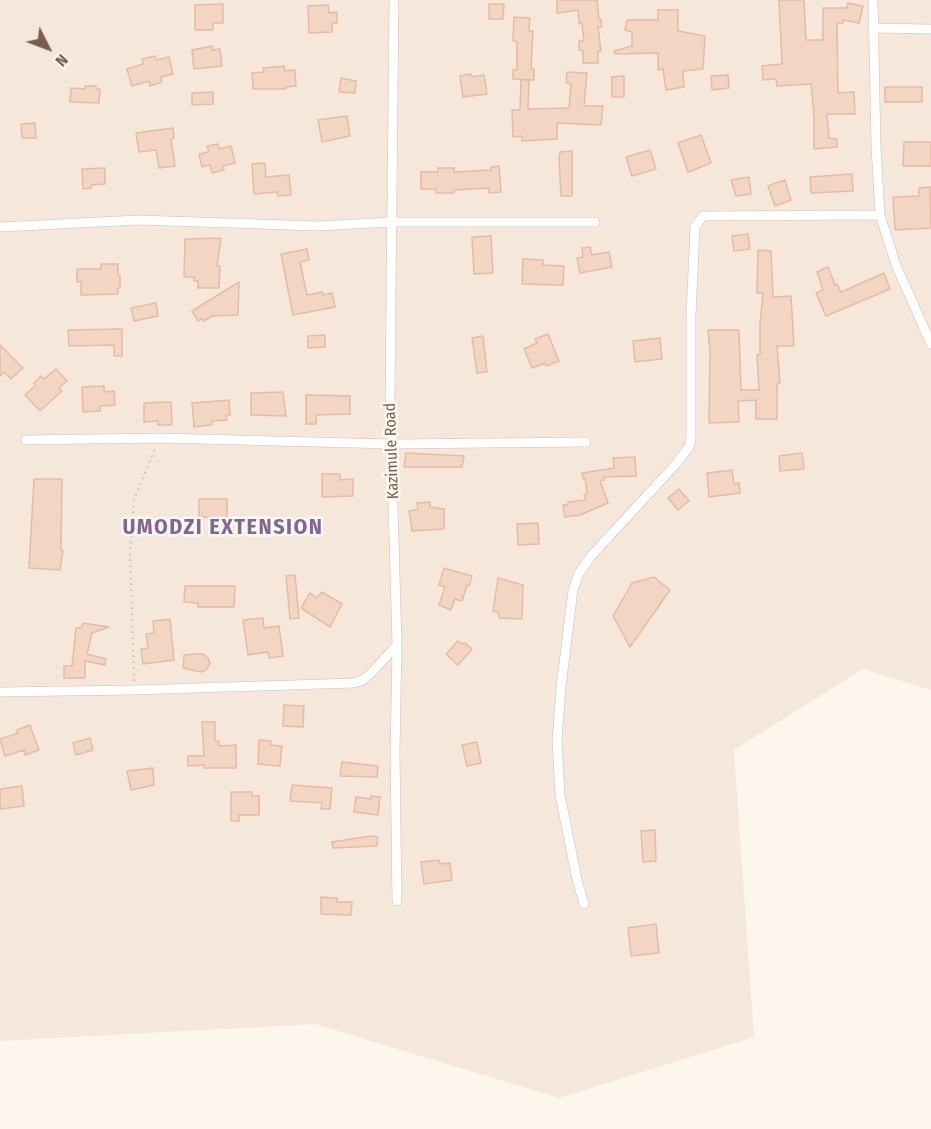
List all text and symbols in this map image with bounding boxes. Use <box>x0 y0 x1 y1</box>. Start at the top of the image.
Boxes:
north arrow <box>18 18 78 78</box>
text: N <box>51 50 72 70</box>
street label: Kazimule Road <box>381 403 403 499</box>
district label: UMODZI EXTENSION <box>122 515 324 541</box>

